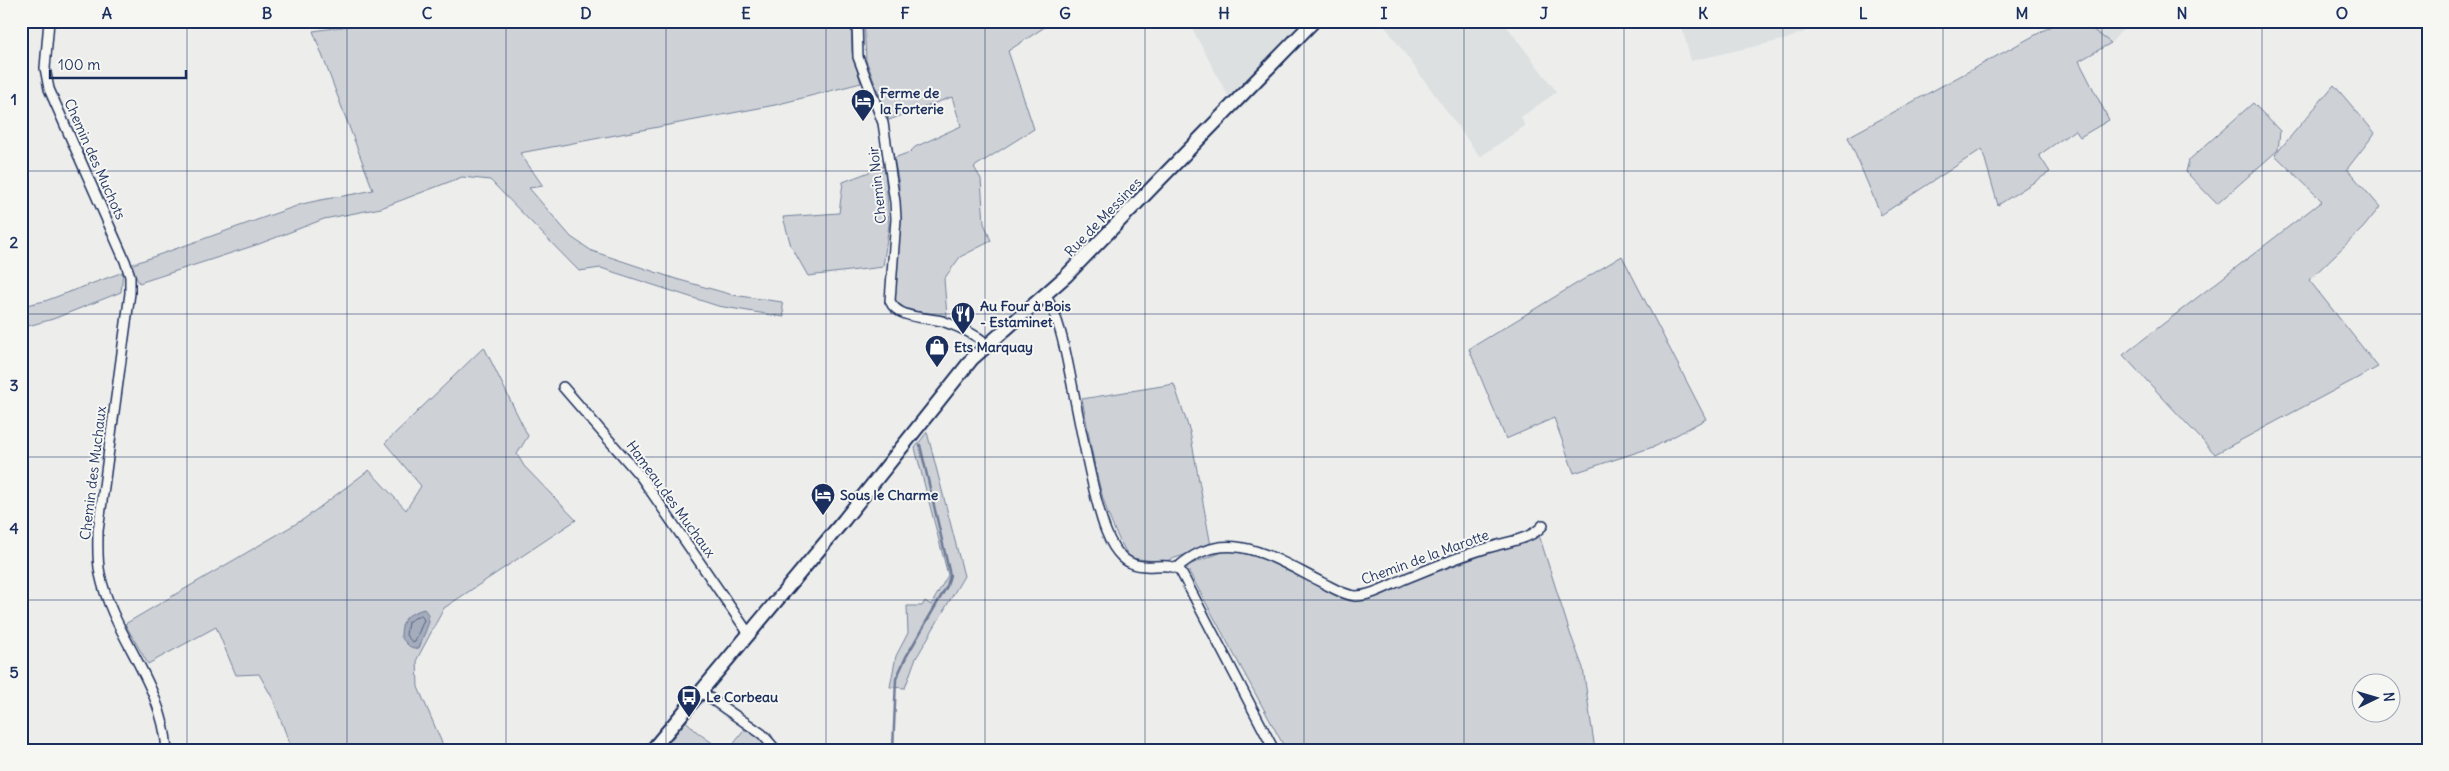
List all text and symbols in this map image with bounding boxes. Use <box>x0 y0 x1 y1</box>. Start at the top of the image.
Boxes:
text: A <box>102 3 112 23</box>
text: B <box>262 3 273 23</box>
text: C <box>422 3 433 23</box>
text: D <box>580 3 592 23</box>
text: E <box>741 3 751 23</box>
text: F <box>900 3 910 23</box>
text: G <box>1059 3 1071 23</box>
text: H <box>1218 3 1230 23</box>
text: I <box>1381 3 1388 23</box>
text: J <box>1540 3 1549 23</box>
text: K <box>1698 3 1708 23</box>
text: L <box>1859 3 1868 23</box>
text: M <box>2016 3 2029 23</box>
text: N <box>2176 3 2188 23</box>
text: O <box>2336 3 2348 23</box>
scale bar <box>50 48 186 80</box>
text: 100 m <box>58 55 100 74</box>
place label: Ferme de la Forterie <box>880 84 944 118</box>
hotel icon: Ferme de la Forterie <box>850 88 876 122</box>
text: 1 <box>11 89 17 109</box>
street label: Chemin des Muchots <box>60 96 130 222</box>
street label: Chemin Noir <box>864 145 890 225</box>
street label: Rue de Messines <box>1061 174 1145 260</box>
text: 2 <box>10 232 19 252</box>
place label: Au Four à Bois - Estaminet <box>980 297 1071 331</box>
restaurant icon: Au Four à Bois - Estaminet <box>950 301 976 335</box>
shop icon: Ets Marquay <box>924 334 950 368</box>
place label: Ets Marquay <box>954 338 1033 356</box>
text: 3 <box>9 375 19 395</box>
street label: Chemin des Muchaux <box>76 405 110 541</box>
street label: Hameau des Muchaux <box>622 437 720 561</box>
hotel icon: Sous le Charme <box>810 482 836 516</box>
place label: Sous le Charme <box>840 486 939 504</box>
text: 4 <box>9 518 19 538</box>
street label: Chemin de la Marotte <box>1359 526 1491 588</box>
text: 5 <box>9 662 19 682</box>
north arrow <box>2352 674 2402 724</box>
bus stop icon: Le Corbeau <box>676 684 702 718</box>
place label: Le Corbeau <box>706 688 778 706</box>
text: N <box>2380 691 2398 702</box>

